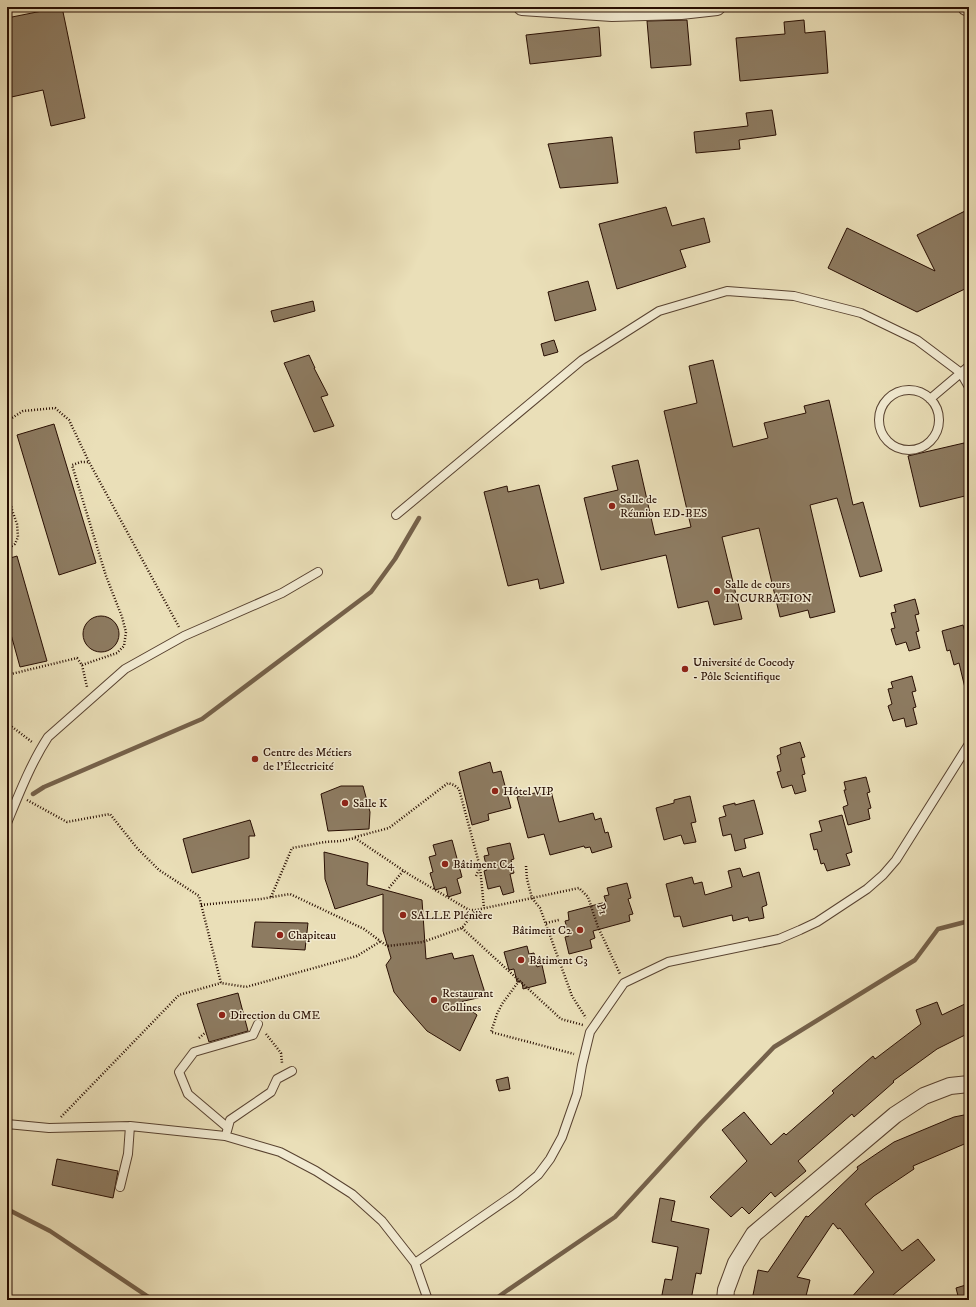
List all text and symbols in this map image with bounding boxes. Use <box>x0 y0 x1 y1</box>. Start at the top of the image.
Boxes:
place label: Salle de Réunion ED-BES <box>620 492 707 521</box>
marker: Salle de Réunion ED-BES <box>607 501 617 511</box>
place label: Salle de cours INCURBATION <box>725 577 812 606</box>
marker: Salle de cours INCURBATION <box>712 586 722 596</box>
place label: Université de Cocody - Pôle Scientifique <box>693 655 795 684</box>
marker: Université de Cocody - Pôle Scientifique <box>680 664 690 674</box>
place label: Centre des Métiers de l'Électricité <box>263 745 352 774</box>
marker: Centre des Métiers de l'Électricité <box>250 754 260 764</box>
place label: Hôtel VIP <box>503 784 553 799</box>
marker: Hôtel VIP <box>490 786 500 796</box>
place label: Salle K <box>353 796 388 811</box>
marker: Salle K <box>340 798 350 808</box>
place label: Bâtiment C4 <box>453 857 515 872</box>
marker: Bâtiment C4 <box>440 859 450 869</box>
street label: P1 <box>593 901 611 917</box>
place label: SALLE Plénière <box>411 908 493 923</box>
marker: SALLE Plénière <box>398 910 408 920</box>
place label: Bâtiment C2 <box>512 923 572 938</box>
marker: Bâtiment C2 <box>575 925 585 935</box>
place label: Chapiteau <box>288 928 336 943</box>
marker: Chapiteau <box>275 930 285 940</box>
place label: Bâtiment C3 <box>529 953 588 968</box>
marker: Bâtiment C3 <box>516 955 526 965</box>
place label: Restaurant Collines <box>442 986 493 1015</box>
marker: Restaurant Collines <box>429 995 439 1005</box>
place label: Direction du CME <box>230 1008 321 1023</box>
marker: Direction du CME <box>217 1010 227 1020</box>

